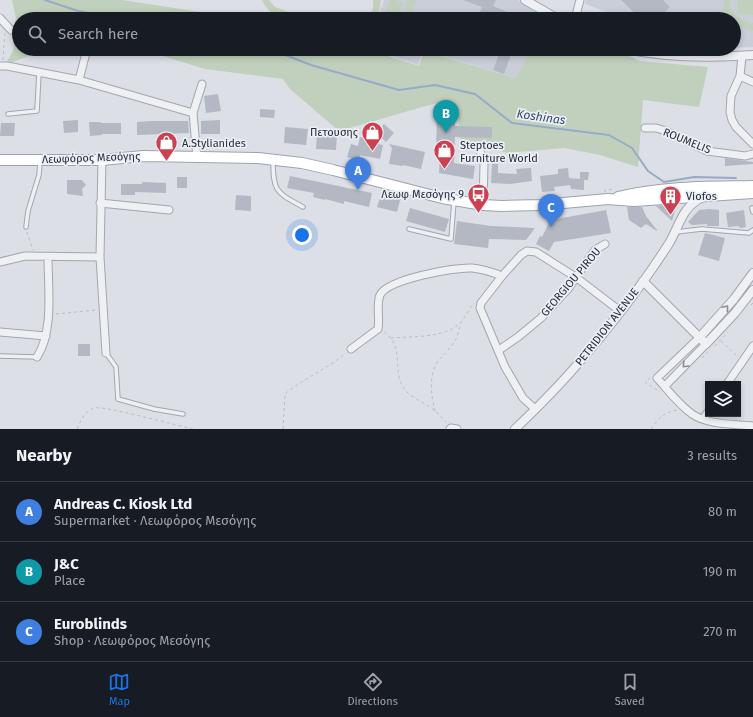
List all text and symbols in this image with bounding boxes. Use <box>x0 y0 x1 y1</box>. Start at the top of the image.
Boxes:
search box <box>12 12 741 56</box>
icon: search <box>26 23 48 45</box>
text: Search here <box>58 25 138 43</box>
pin: B <box>433 100 459 133</box>
water label: Koshinas <box>516 107 567 127</box>
shop icon: Πετουσης <box>360 119 386 152</box>
street label: ROUMELIS <box>661 125 713 157</box>
place label: Πετουσης <box>310 126 358 139</box>
shop icon: A.Stylianides <box>153 130 179 163</box>
place label: A.Stylianides <box>182 137 246 150</box>
shop icon: Steptoes Furniture World <box>432 138 458 171</box>
place label: Steptoes Furniture World <box>460 139 538 165</box>
street label: Λεωφόρος Μεσόγης <box>42 150 140 166</box>
pin: A <box>345 157 371 190</box>
bus stop icon: Λεωφ Μεσόγης 9 <box>466 181 492 214</box>
building icon: Viofos <box>657 183 683 216</box>
place label: Λεωφ Μεσόγης 9 <box>381 188 464 201</box>
place label: Viofos <box>686 190 717 203</box>
pin: C <box>538 194 564 227</box>
your location <box>292 225 312 245</box>
street label: GEORGIOU PIROU <box>538 245 604 319</box>
street label: PETRIDION AVENUE <box>573 285 641 368</box>
one-way arrow <box>722 306 729 313</box>
one-way arrow <box>683 360 690 368</box>
map controls <box>705 381 741 417</box>
button: layers <box>705 381 741 417</box>
text: Nearby <box>16 445 71 466</box>
text: 3 results <box>687 448 737 463</box>
text: Andreas C. Kiosk Ltd <box>54 495 192 513</box>
text: A <box>25 504 33 519</box>
text: 80 m <box>708 504 737 519</box>
text: Supermarket · Λεωφόρος Μεσόγης <box>54 513 256 528</box>
text: J&C <box>54 555 79 573</box>
text: B <box>25 564 33 579</box>
text: 190 m <box>703 564 737 579</box>
text: Place <box>54 573 85 588</box>
text: Euroblinds <box>54 615 127 633</box>
text: C <box>25 624 33 639</box>
text: 270 m <box>703 624 737 639</box>
text: Shop · Λεωφόρος Μεσόγης <box>54 633 210 648</box>
tab: Map <box>108 671 130 708</box>
tab: Directions <box>347 671 398 708</box>
tab: Saved <box>615 671 645 708</box>

